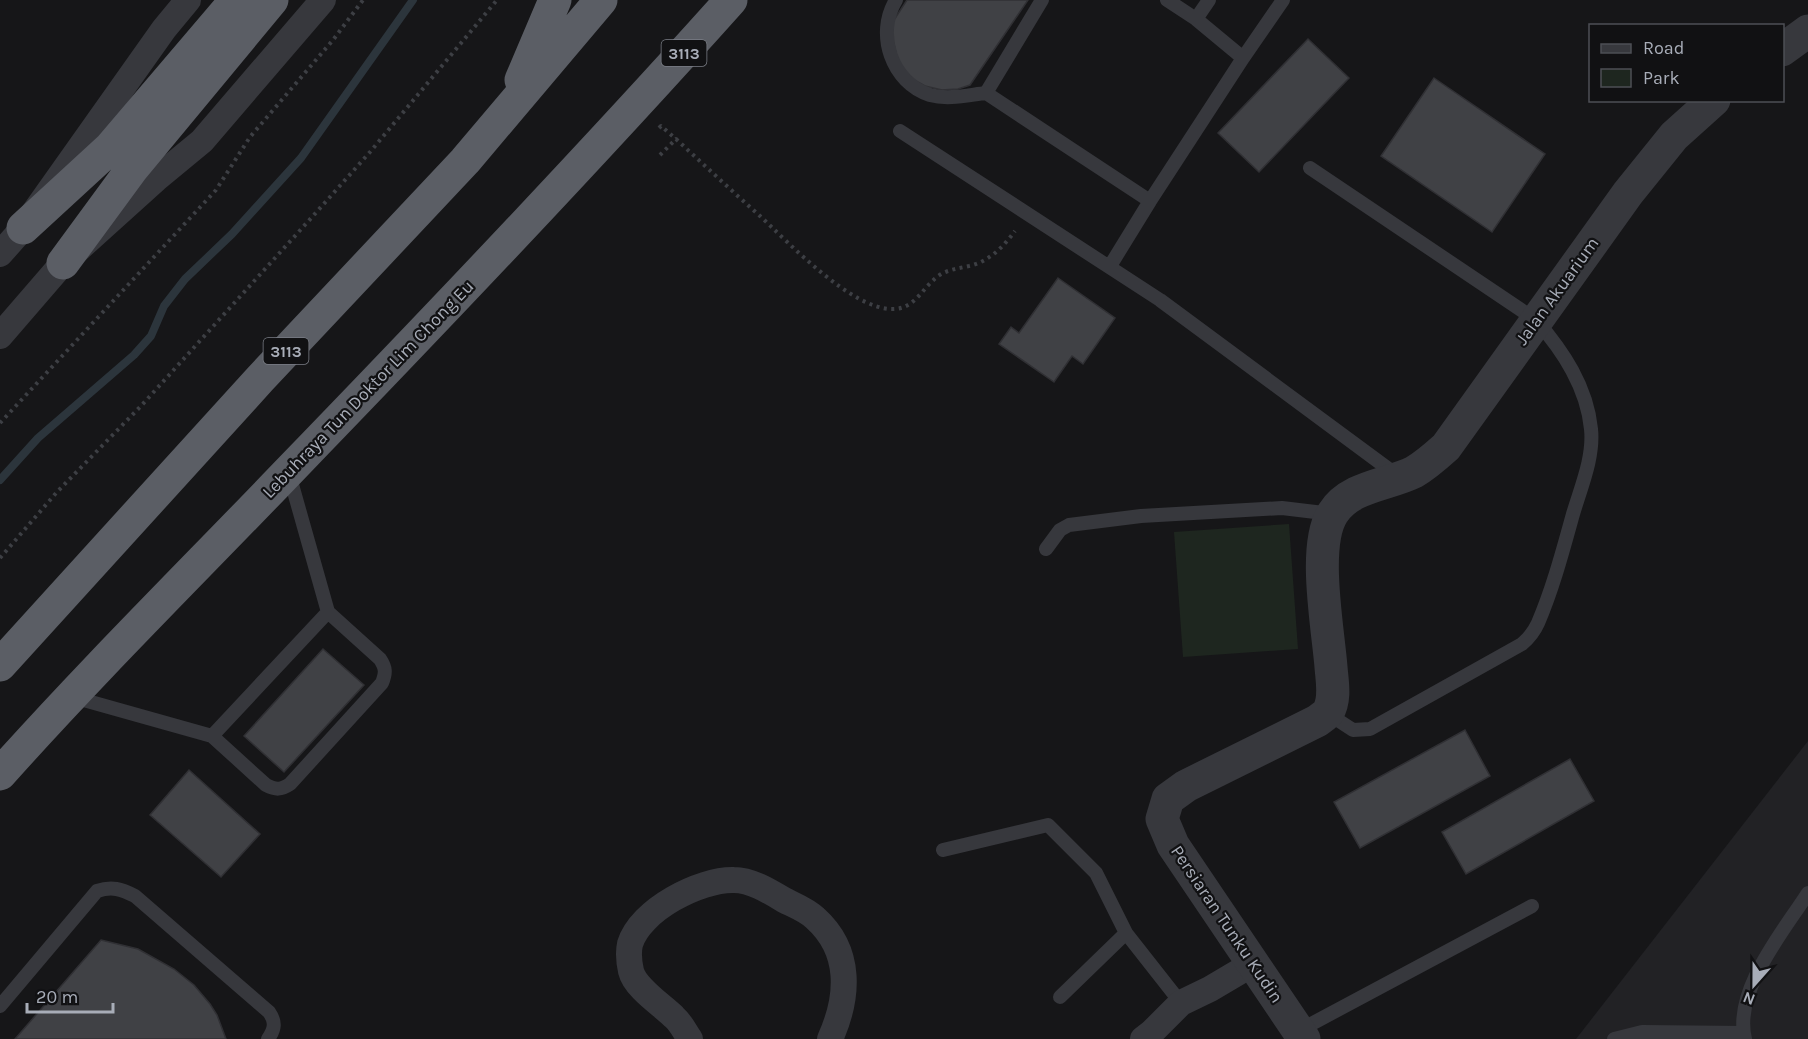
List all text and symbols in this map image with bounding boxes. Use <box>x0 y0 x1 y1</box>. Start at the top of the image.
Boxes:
legend <box>1589 24 1784 102</box>
text: Road <box>1643 37 1684 59</box>
road number: 3113 <box>662 40 706 66</box>
text: Park <box>1643 67 1680 89</box>
street label: Jalan Akuarium <box>1510 233 1604 349</box>
street label: Lebuhraya Tun Doktor Lim Chong Eu <box>258 275 478 503</box>
road number: 3113 <box>264 338 308 364</box>
street label: Persiaran Tunku Kudin <box>1166 841 1288 1007</box>
north arrow <box>1724 955 1784 1015</box>
scale bar <box>27 976 112 1014</box>
text: 20 m <box>36 986 78 1008</box>
text: N <box>1740 988 1758 1009</box>

